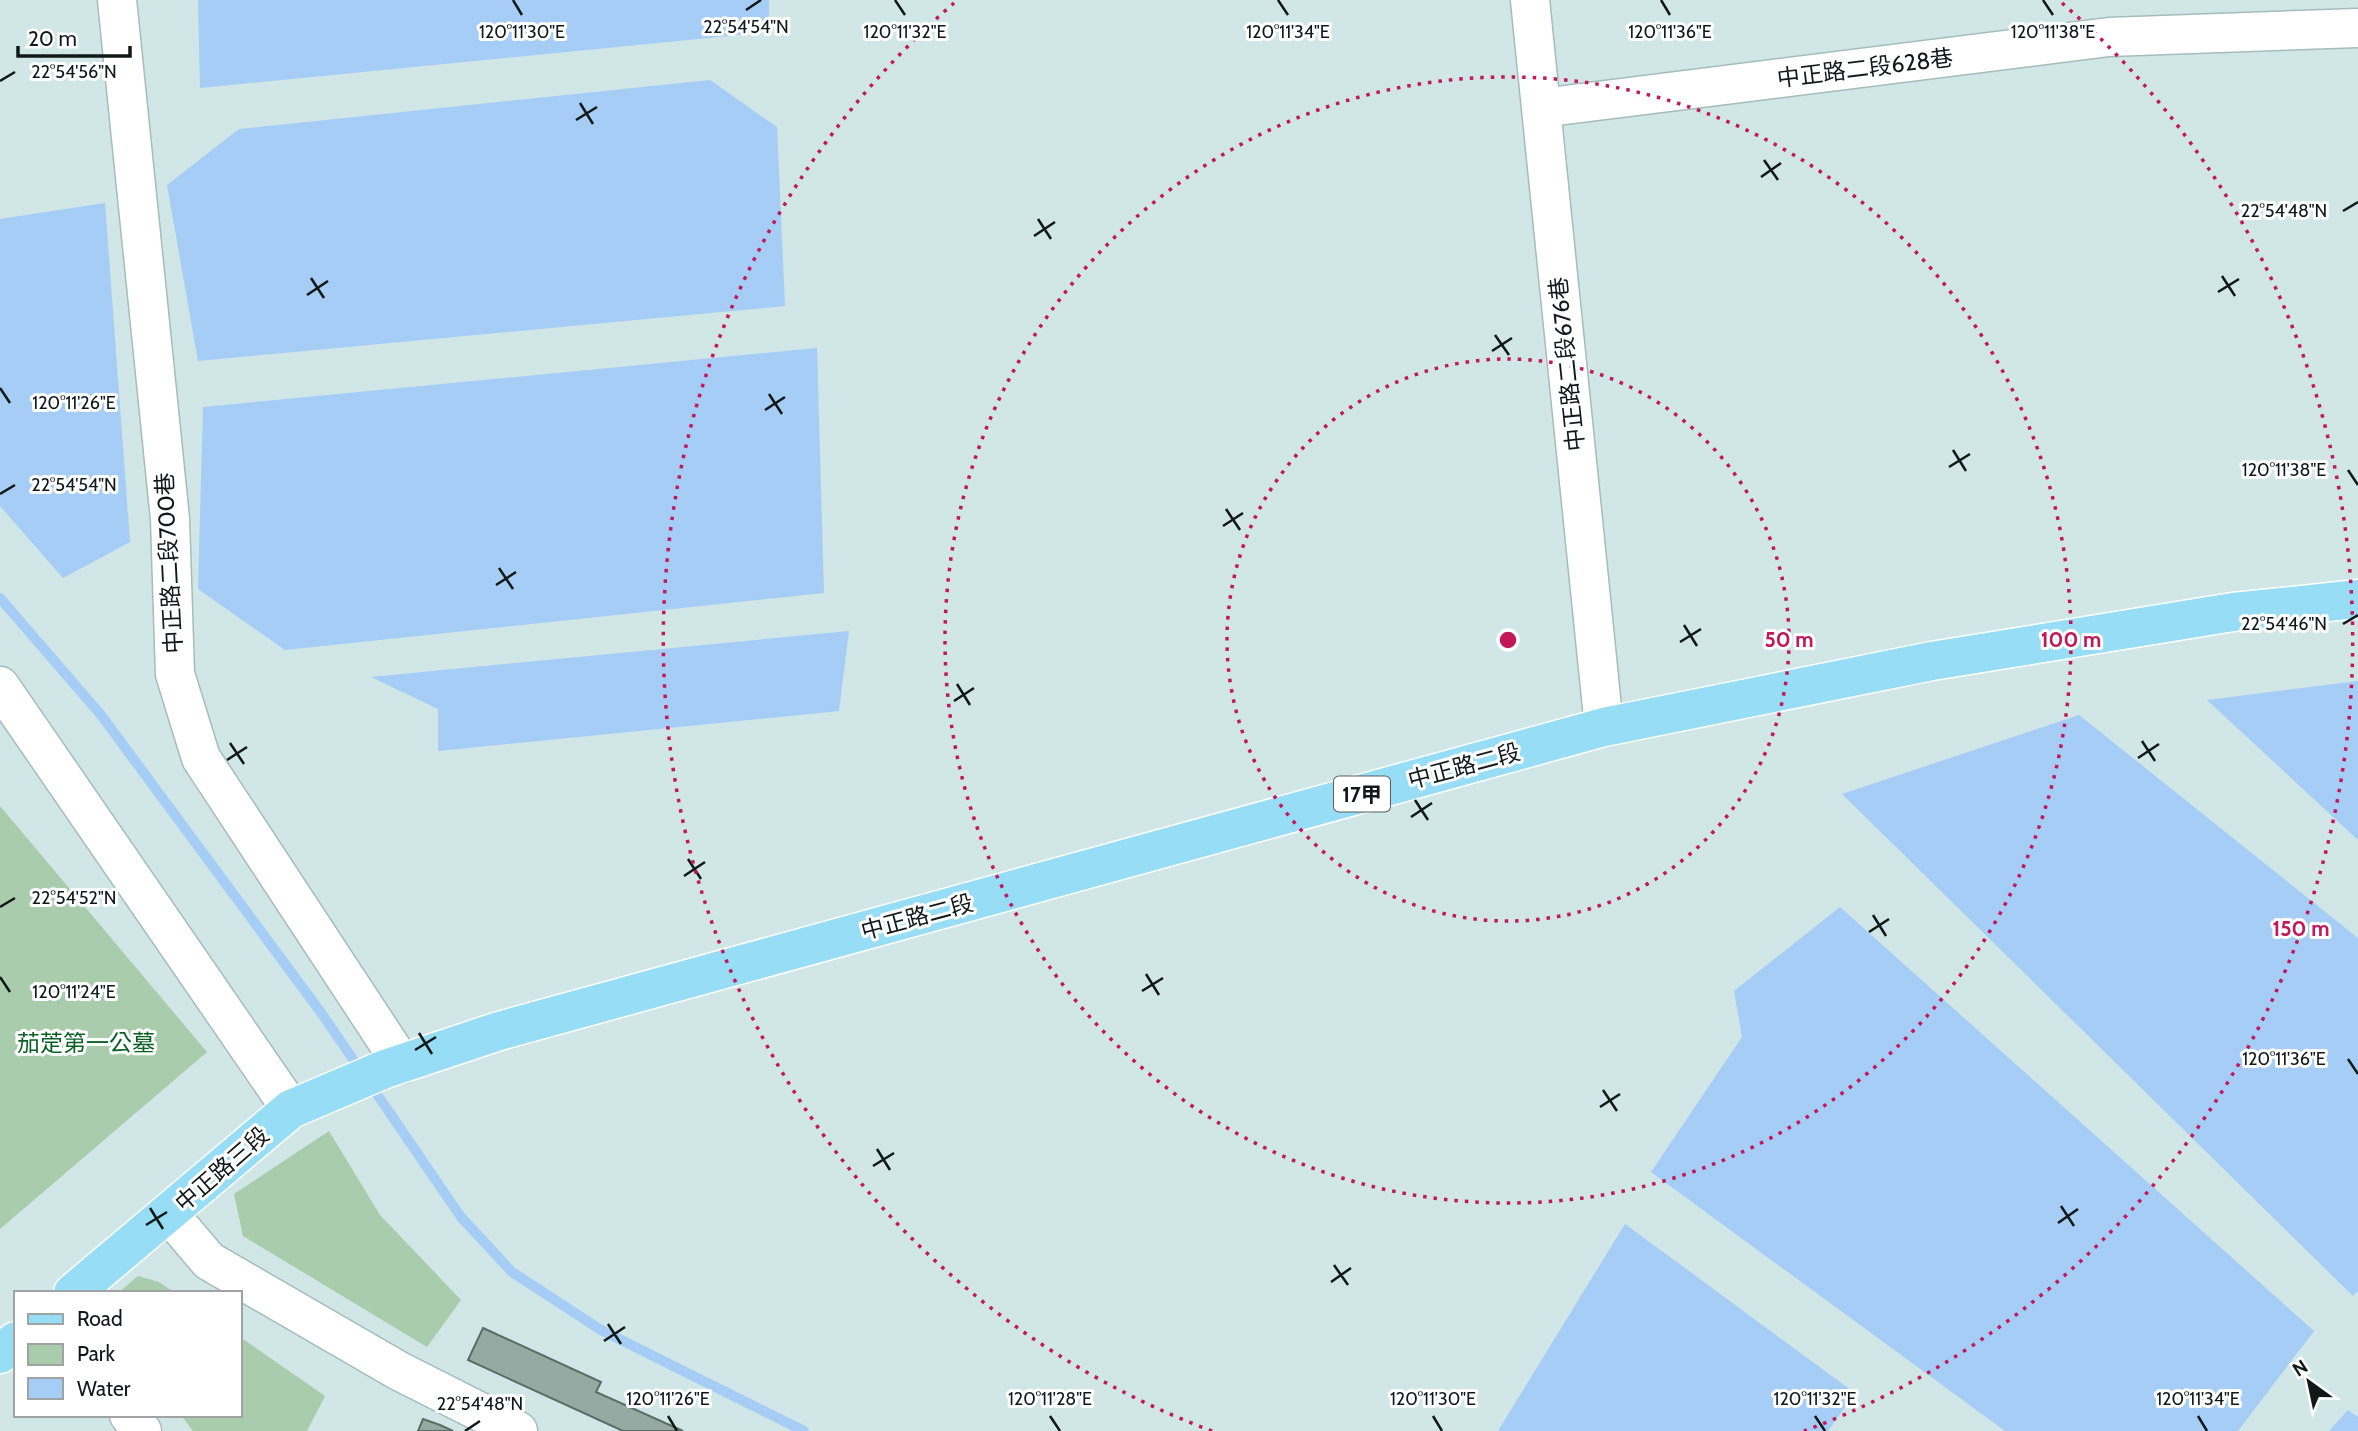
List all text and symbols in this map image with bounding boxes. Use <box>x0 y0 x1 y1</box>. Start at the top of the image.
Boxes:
scale bar <box>18 14 130 58</box>
text: 22°54'54"N <box>703 16 789 38</box>
text: 120°11'30"E <box>479 21 565 43</box>
text: 120°11'32"E <box>864 21 946 43</box>
text: 120°11'34"E <box>1246 21 1330 43</box>
text: 120°11'36"E <box>1628 21 1712 43</box>
text: 120°11'38"E <box>2011 21 2095 43</box>
text: 20 m <box>28 26 77 51</box>
street label: 中正路二段628巷 <box>1775 43 1955 93</box>
text: 22°54'56"N <box>31 61 117 83</box>
text: 22°54'48"N <box>2241 200 2327 222</box>
street label: 中正路二段676巷 <box>1544 276 1590 452</box>
text: 120°11'26"E <box>32 392 116 414</box>
text: 120°11'38"E <box>2242 459 2326 481</box>
street label: 中正路二段700巷 <box>150 472 188 654</box>
text: 22°54'54"N <box>31 474 117 496</box>
text: 22°54'46"N <box>2241 613 2327 635</box>
text: 50 m <box>1764 627 1814 652</box>
text: 100 m <box>2041 627 2101 652</box>
centre of rings <box>1496 628 1520 652</box>
street label: 中正路二段 <box>1405 738 1523 794</box>
road number: 17甲 <box>1334 776 1390 812</box>
text: 22°54'52"N <box>32 887 116 909</box>
street label: 中正路二段 <box>858 889 976 945</box>
text: 150 m <box>2273 916 2329 941</box>
text: 120°11'24"E <box>32 981 116 1003</box>
park label: 茄萣第一公墓 <box>17 1029 155 1057</box>
text: 120°11'36"E <box>2242 1048 2326 1070</box>
street label: 中正路三段 <box>169 1121 275 1217</box>
legend <box>14 1291 242 1417</box>
text: Road <box>77 1306 123 1331</box>
text: Park <box>77 1341 115 1366</box>
north arrow <box>2274 1347 2344 1417</box>
text: N <box>2288 1355 2312 1381</box>
text: Water <box>77 1376 131 1401</box>
text: 120°11'26"E <box>626 1388 710 1410</box>
text: 120°11'28"E <box>1008 1388 1092 1410</box>
text: 120°11'30"E <box>1390 1388 1476 1410</box>
text: 120°11'32"E <box>1774 1388 1856 1410</box>
text: 120°11'34"E <box>2156 1388 2240 1410</box>
text: 22°54'48"N <box>437 1393 523 1415</box>

